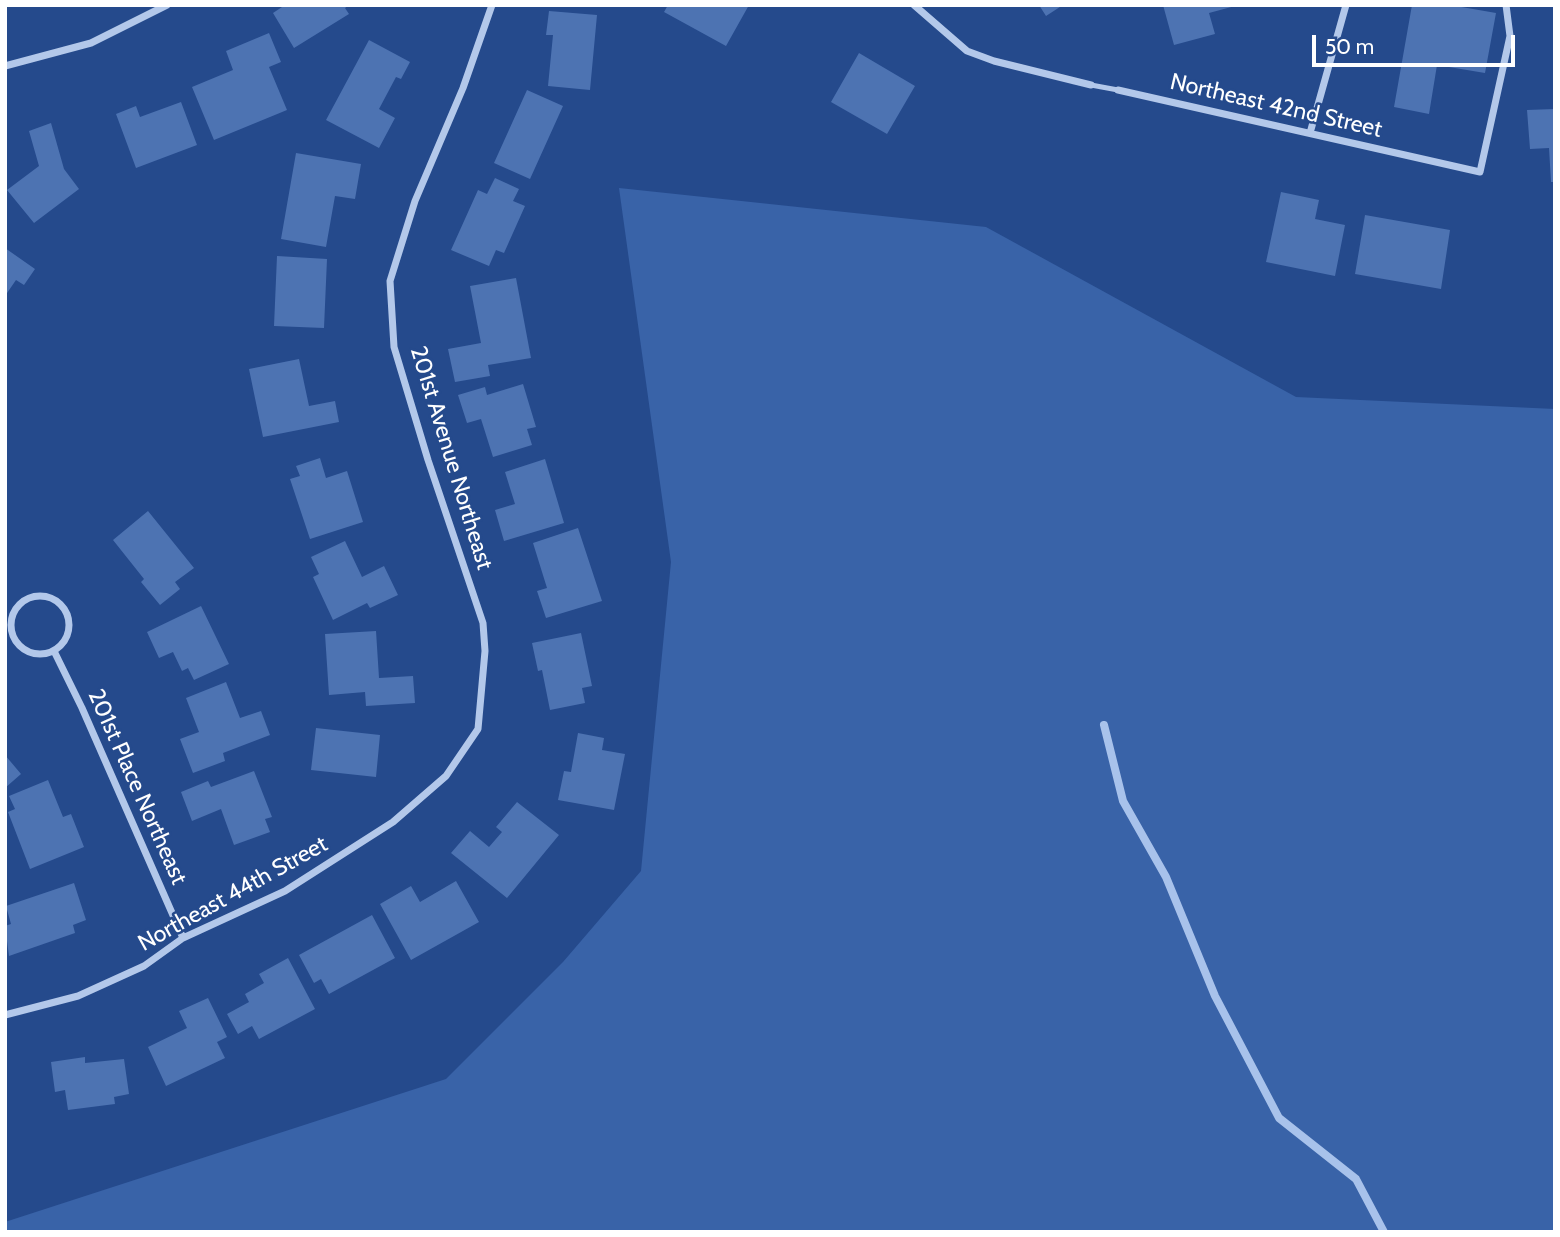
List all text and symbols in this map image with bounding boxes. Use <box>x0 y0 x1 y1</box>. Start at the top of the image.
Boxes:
scale bar <box>1315 21 1518 65</box>
text: 50 m <box>1325 34 1374 59</box>
street label: Northeast 42nd Street <box>1167 68 1385 144</box>
street label: 201st Avenue Northeast <box>404 343 498 573</box>
street label: 201st Place Northeast <box>82 685 192 889</box>
street label: Northeast 44th Street <box>133 830 333 958</box>

